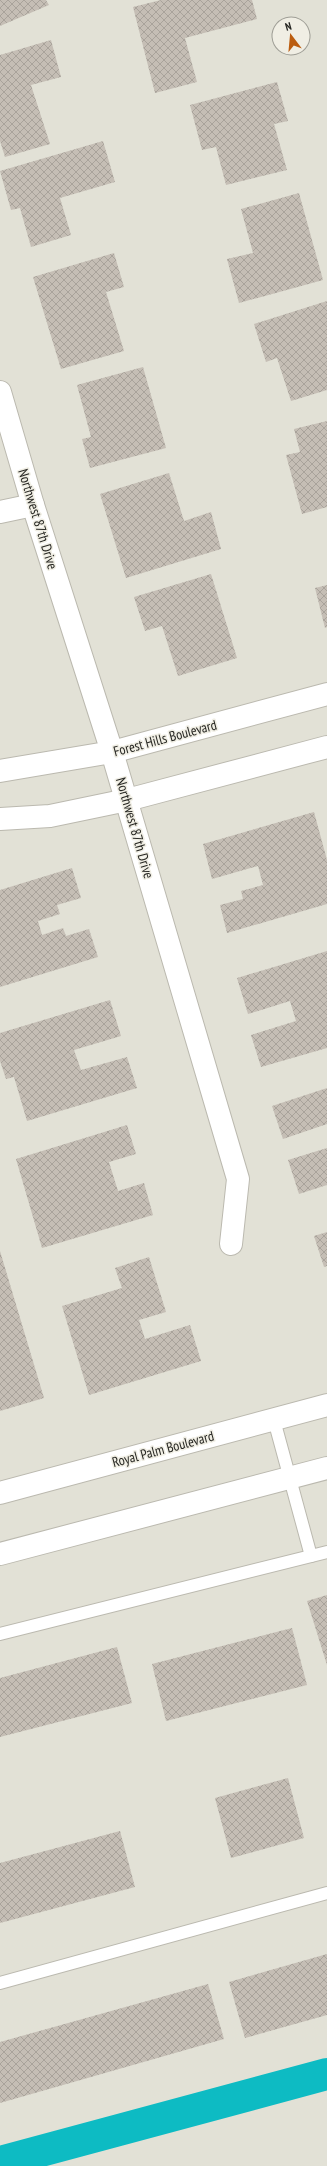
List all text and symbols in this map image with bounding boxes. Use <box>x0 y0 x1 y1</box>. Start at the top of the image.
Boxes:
north arrow <box>271 16 311 56</box>
text: N <box>283 19 293 34</box>
street label: Northwest 87th Drive <box>14 467 62 572</box>
street label: Forest Hills Boulevard <box>111 716 219 760</box>
street label: Northwest 87th Drive <box>112 775 158 881</box>
street label: Royal Palm Boulevard <box>110 1427 216 1471</box>

